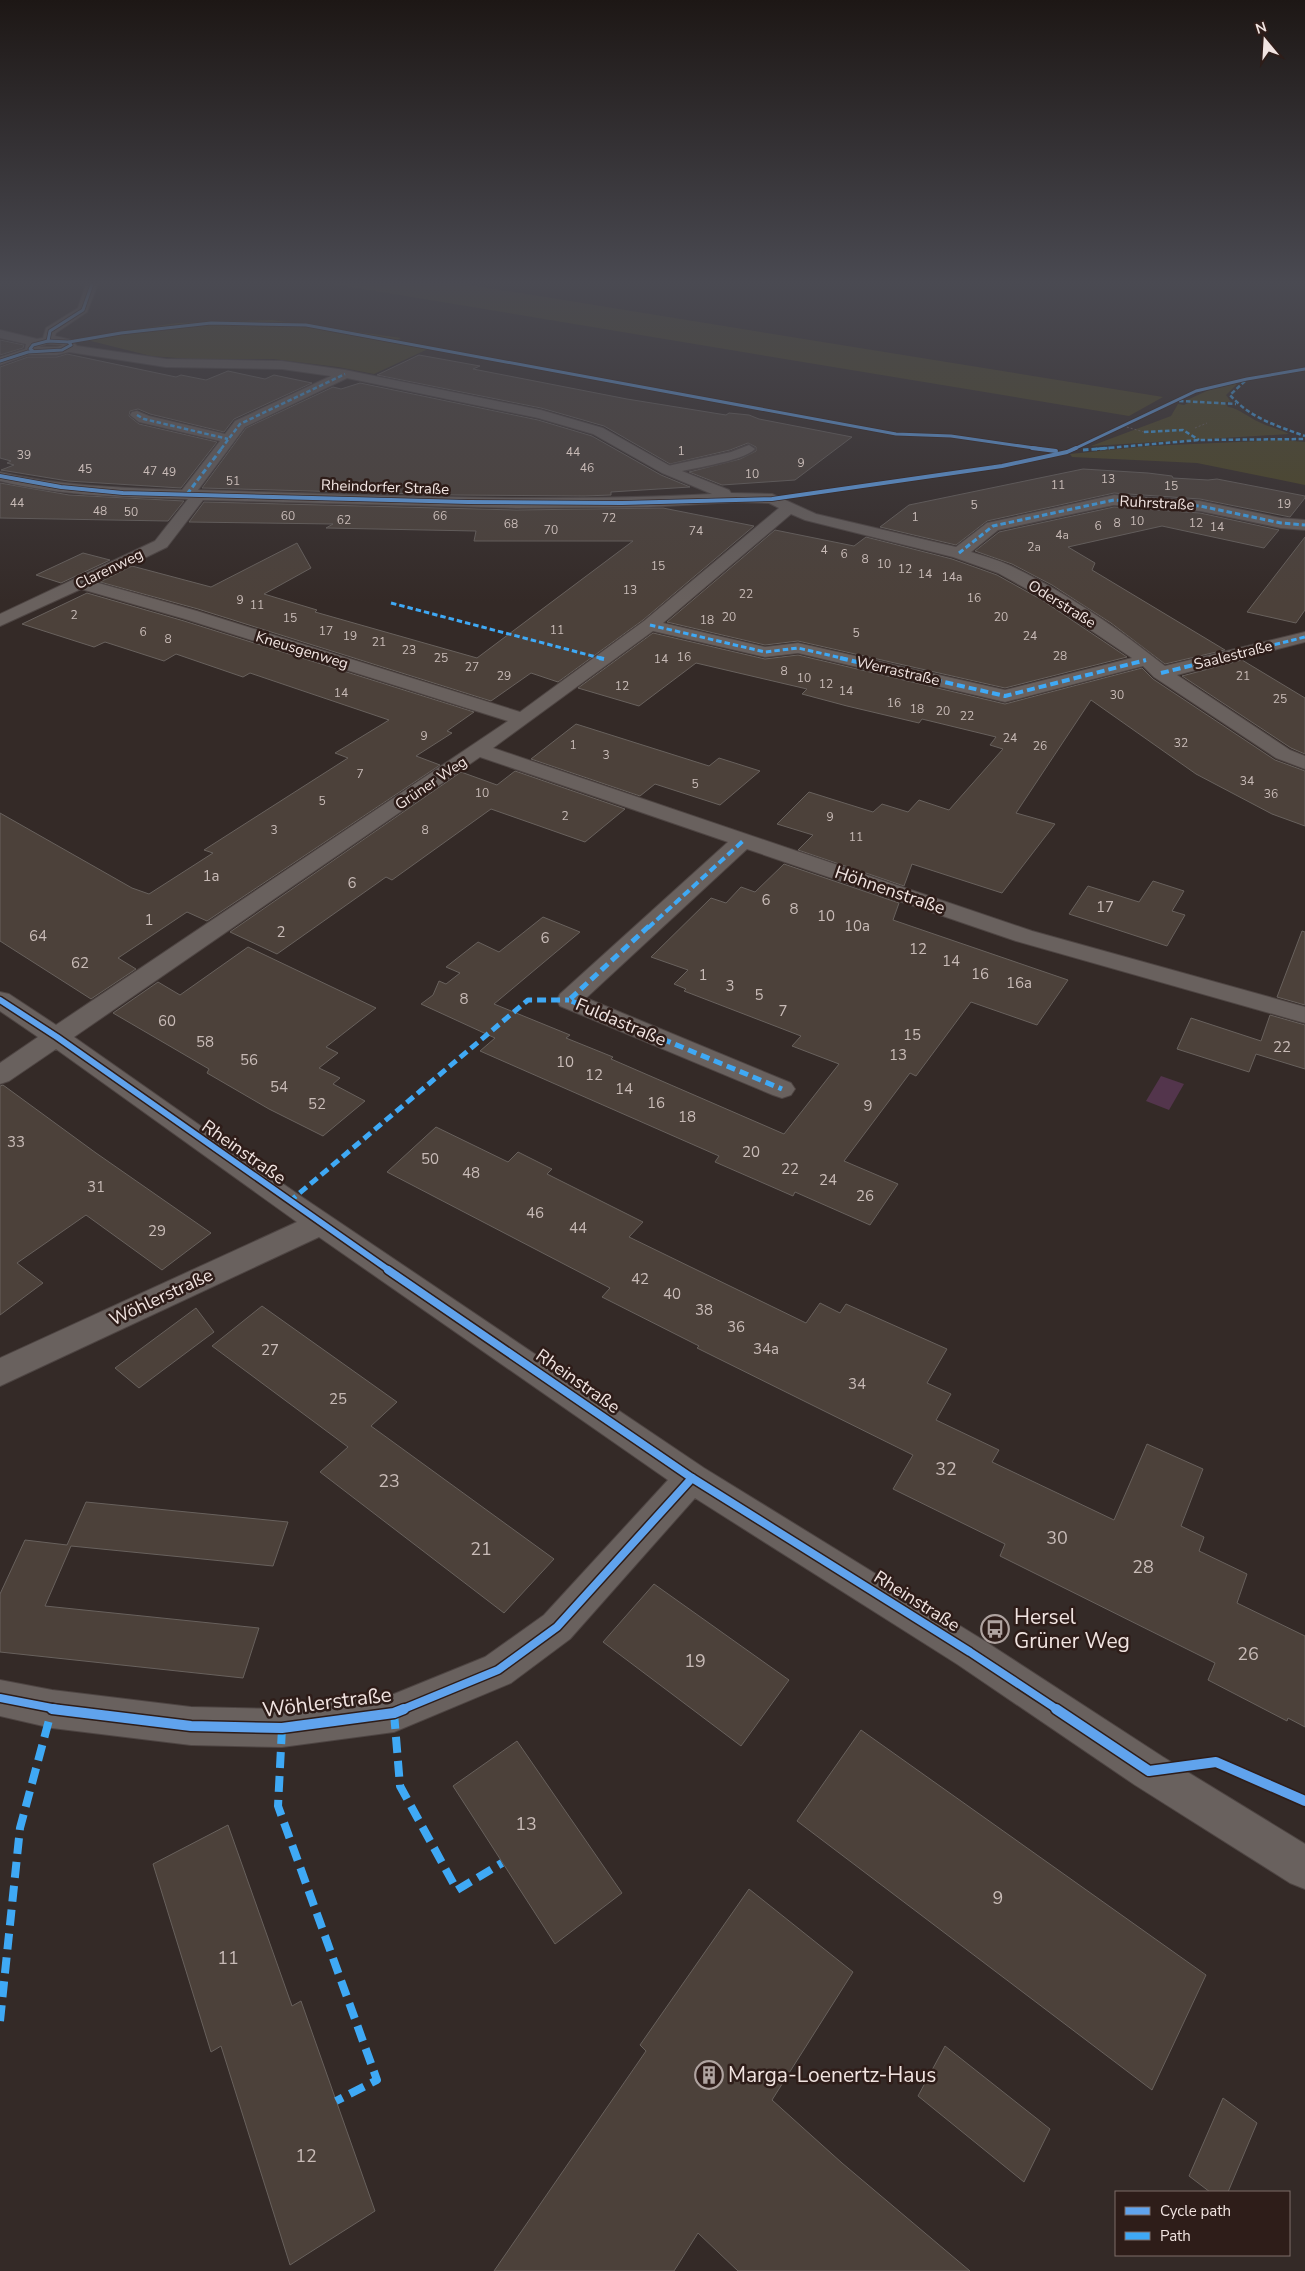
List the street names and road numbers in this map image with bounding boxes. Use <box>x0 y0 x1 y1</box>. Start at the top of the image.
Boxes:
street label: Rheindorfer Straße <box>321 475 449 499</box>
street label: Ruhrstraße <box>1119 491 1195 515</box>
street label: Clarenweg <box>72 544 146 594</box>
street label: Oderstraße <box>1024 575 1100 633</box>
street label: Kneusgenweg <box>253 626 351 674</box>
street label: Saalestraße <box>1192 636 1274 674</box>
street label: Werrastraße <box>854 652 942 690</box>
street label: Grüner Weg <box>391 752 471 814</box>
street label: Höhnenstraße <box>832 860 948 920</box>
street label: Fuldastraße <box>572 992 670 1052</box>
street label: Rheinstraße <box>197 1114 291 1190</box>
street label: Wöhlerstraße <box>105 1263 217 1331</box>
street label: Rheinstraße <box>531 1343 625 1419</box>
street label: Rheinstraße <box>869 1565 965 1637</box>
street label: Wöhlerstraße <box>261 1680 393 1724</box>

